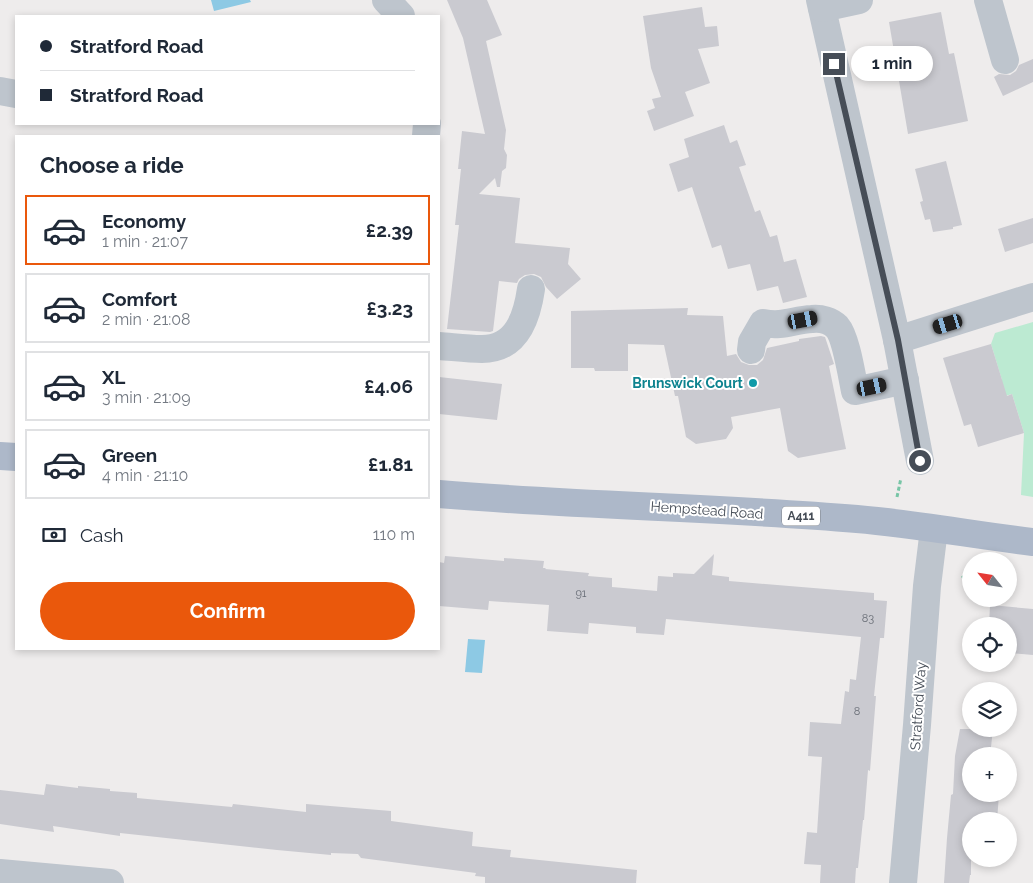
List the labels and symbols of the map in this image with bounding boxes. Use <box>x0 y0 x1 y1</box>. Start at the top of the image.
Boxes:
callout: 1 min <box>852 46 934 82</box>
route end <box>823 53 845 75</box>
car <box>786 310 819 330</box>
car <box>931 312 964 336</box>
place label: Brunswick Court <box>632 375 744 391</box>
marker: Brunswick Court <box>747 377 759 389</box>
car <box>855 377 888 397</box>
route start <box>909 450 931 472</box>
street label: Hempstead Road <box>650 498 764 522</box>
road number: A411 <box>782 506 820 526</box>
north arrow <box>962 552 1018 608</box>
house number: 91 <box>575 587 587 600</box>
house number: 83 <box>862 612 874 625</box>
street label: Stratford Way <box>907 661 929 751</box>
house number: 8 <box>854 705 860 718</box>

